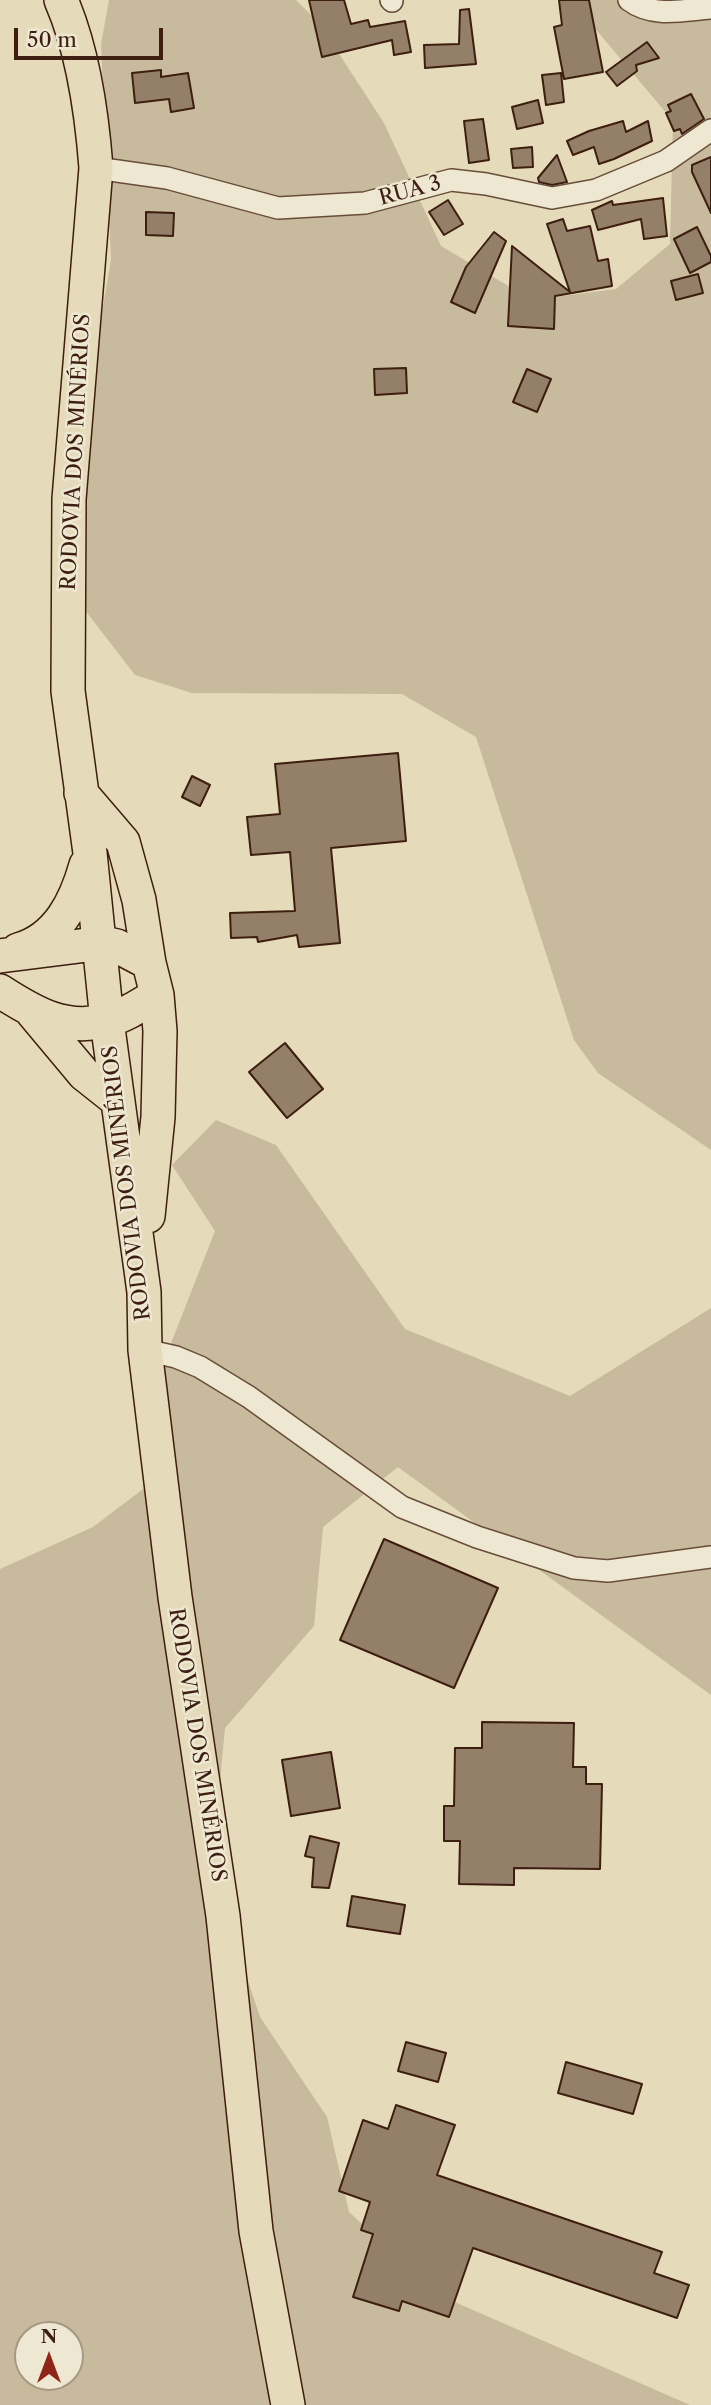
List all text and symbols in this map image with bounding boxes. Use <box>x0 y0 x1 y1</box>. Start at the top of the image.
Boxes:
scale bar <box>18 14 166 58</box>
text: 50 m <box>27 27 77 52</box>
street label: RUA 3 <box>376 171 444 211</box>
street label: RODOVIA DOS MINÉRIOS <box>56 313 96 591</box>
street label: RODOVIA DOS MINÉRIOS <box>98 1044 156 1322</box>
street label: RODOVIA DOS MINÉRIOS <box>163 1606 231 1884</box>
north arrow <box>14 2321 84 2391</box>
text: N <box>41 2325 57 2348</box>

